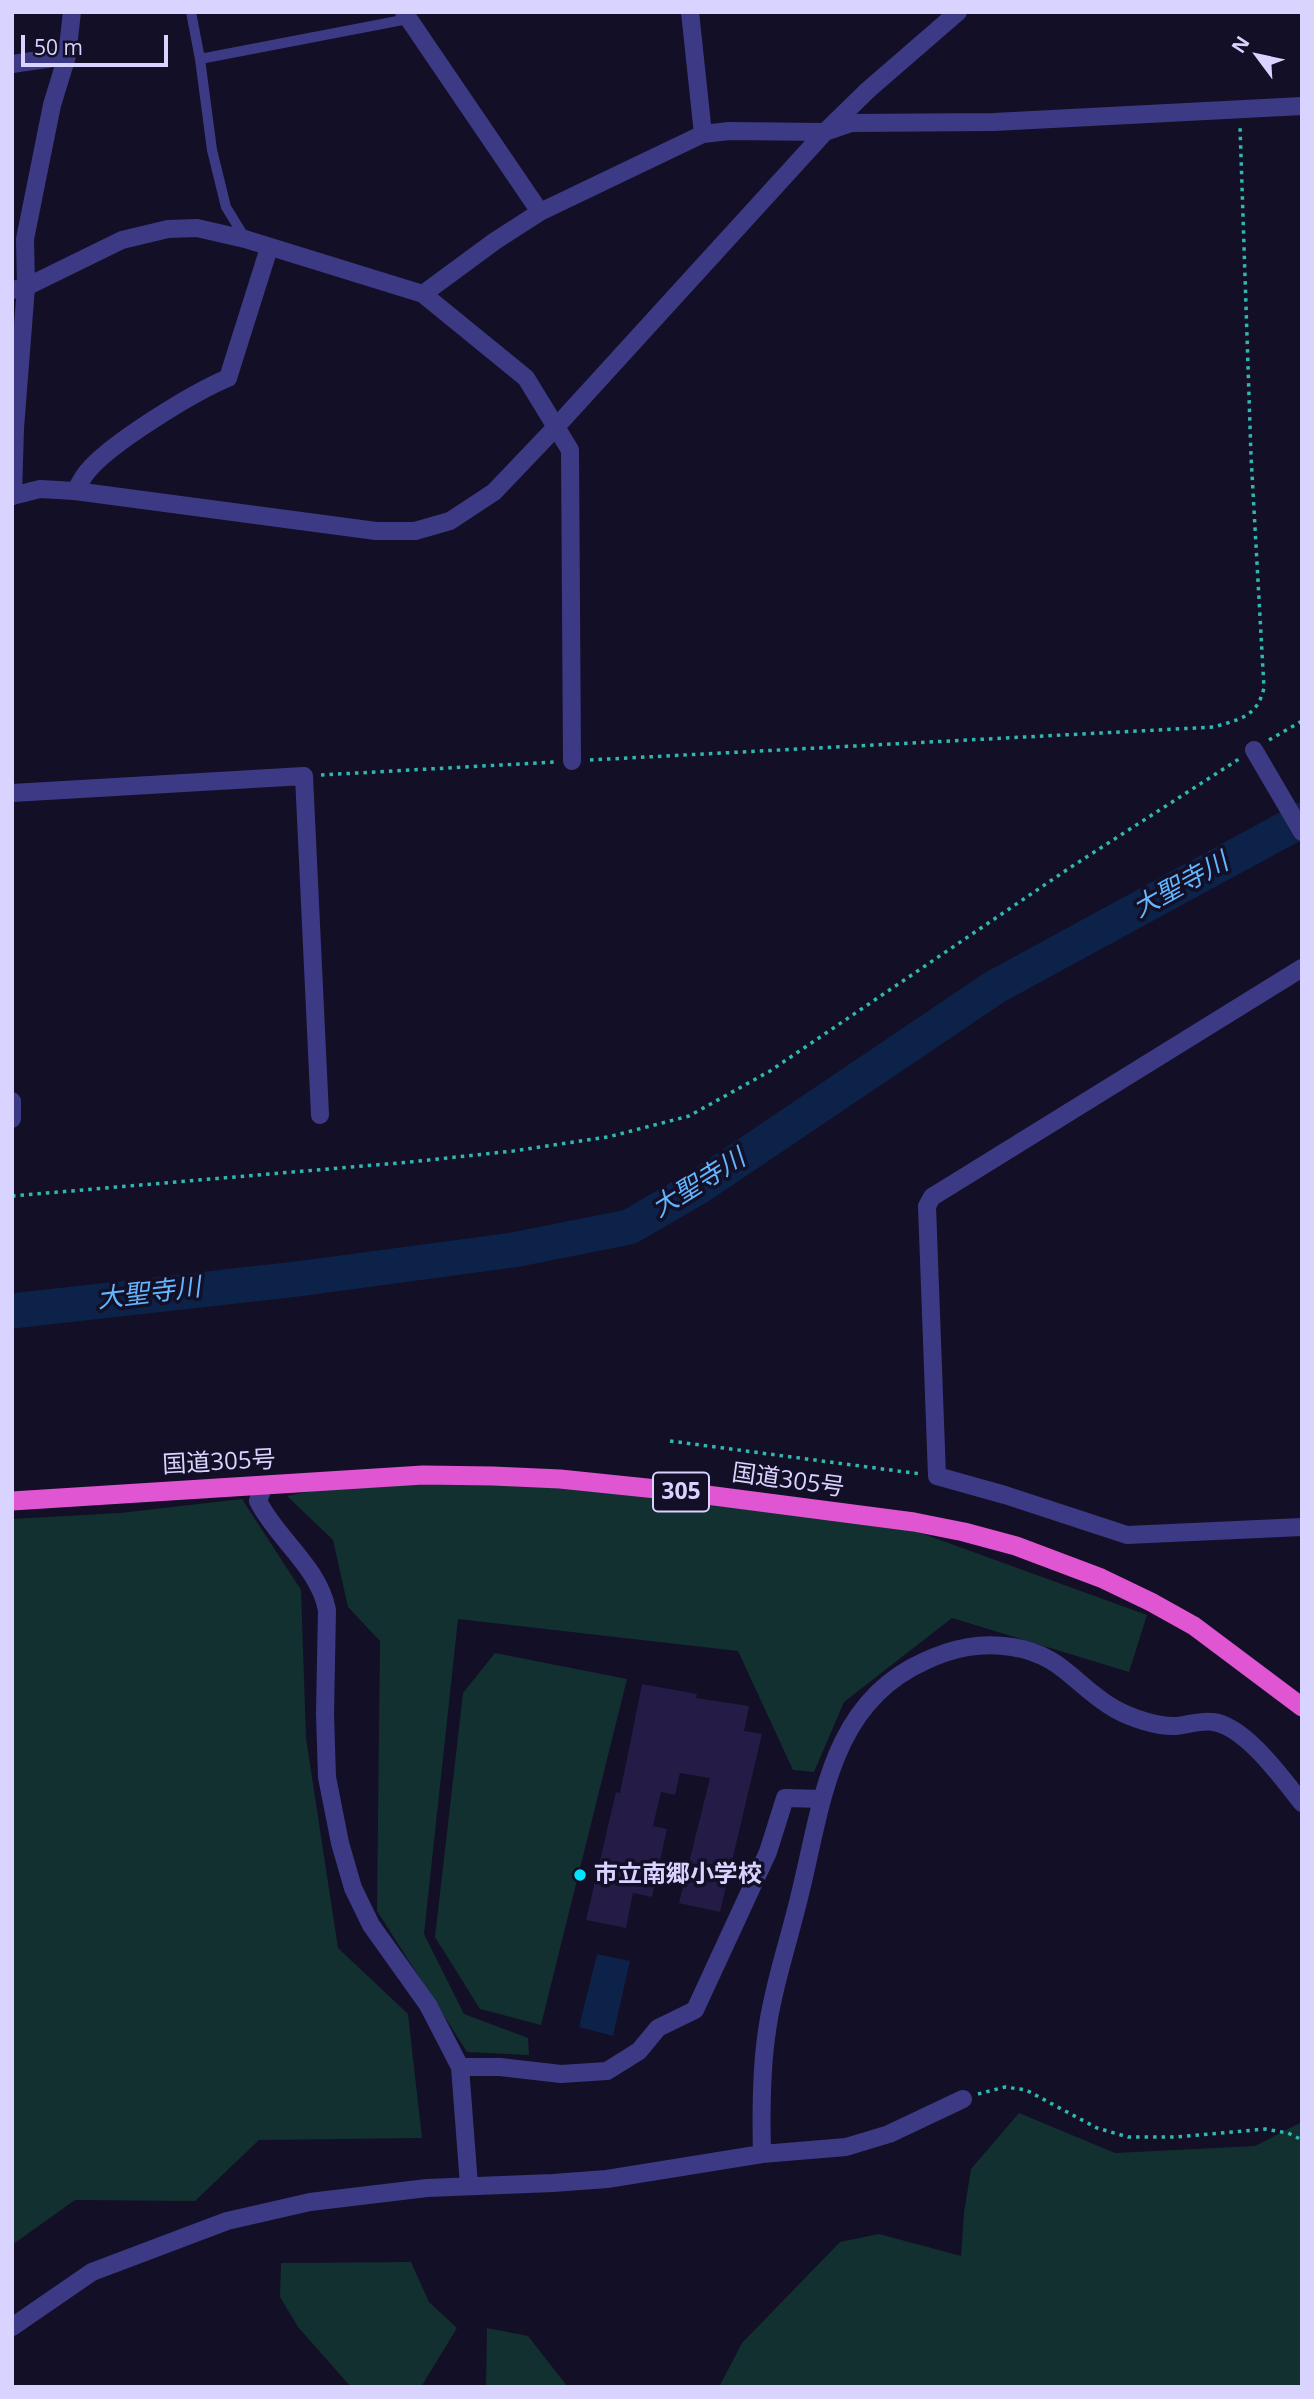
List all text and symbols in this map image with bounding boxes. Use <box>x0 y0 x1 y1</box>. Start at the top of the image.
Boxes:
scale bar <box>24 21 172 65</box>
north arrow <box>1223 21 1293 91</box>
text: N <box>1225 31 1255 58</box>
text: 50 m <box>34 33 83 61</box>
water label: 大聖寺川 <box>1128 847 1234 925</box>
water label: 大聖寺川 <box>647 1143 751 1225</box>
water label: 大聖寺川 <box>95 1272 203 1316</box>
street label: 国道305号 <box>162 1446 276 1480</box>
street label: 国道305号 <box>730 1459 846 1503</box>
road number: 305 <box>653 1472 709 1512</box>
place label: 市立南郷小学校 <box>594 1861 762 1889</box>
marker: 市立南郷小学校 <box>572 1867 588 1883</box>

